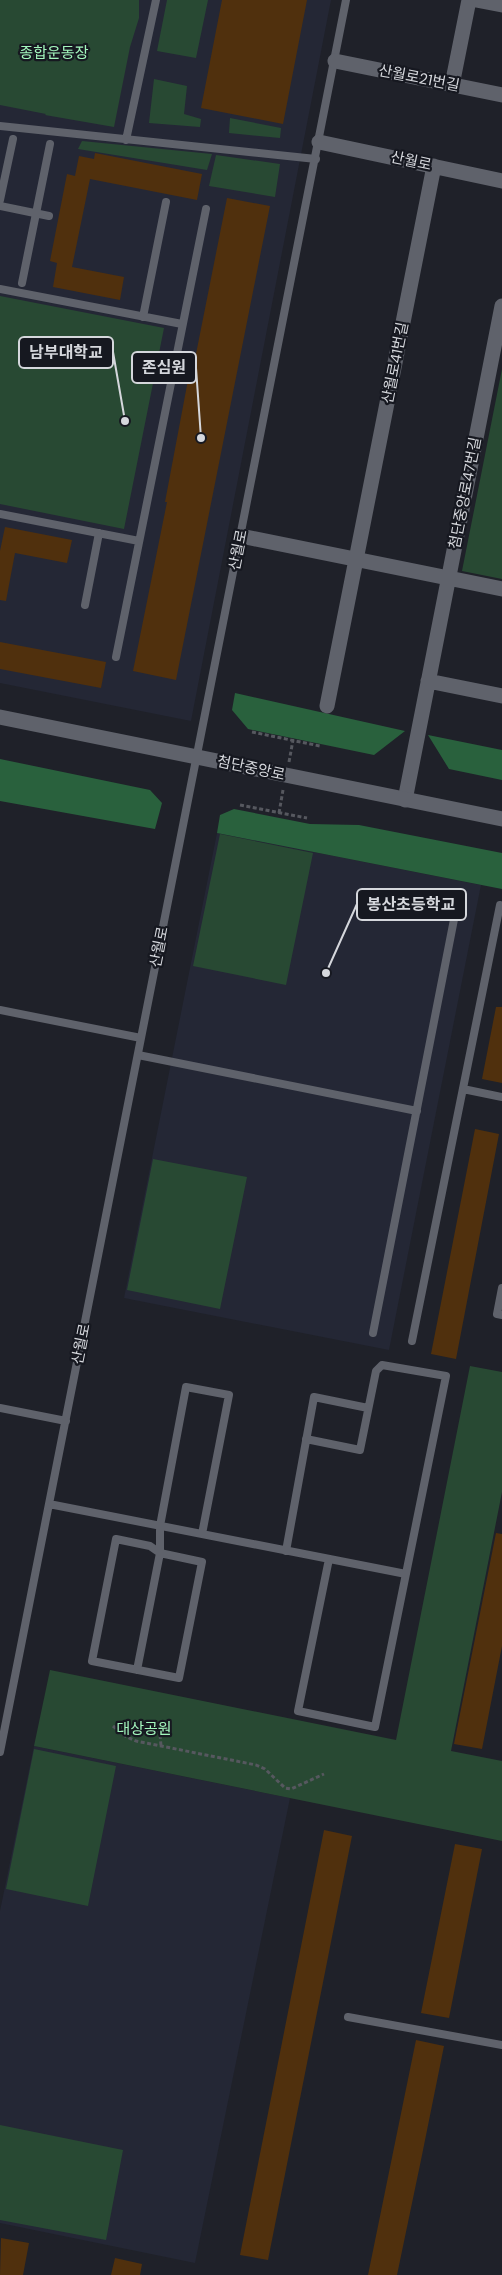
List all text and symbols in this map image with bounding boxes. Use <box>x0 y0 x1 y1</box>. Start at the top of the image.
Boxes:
park label: 종합운동장 <box>19 43 89 63</box>
street label: 산월로21번길 <box>377 60 461 96</box>
street label: 산월로 <box>389 147 433 175</box>
street label: 산월로41번길 <box>377 320 413 406</box>
callout: 남부대학교 <box>19 337 113 368</box>
text: 남부대학교 <box>29 342 103 363</box>
callout: 존심원 <box>132 352 196 383</box>
text: 존심원 <box>142 357 186 378</box>
street label: 첨단중앙로47번길 <box>444 435 486 551</box>
street label: 산월로 <box>224 528 252 572</box>
street label: 첨단중앙로 <box>215 751 287 785</box>
callout: 봉산초등학교 <box>357 889 466 920</box>
text: 봉산초등학교 <box>367 894 455 915</box>
street label: 산월로 <box>145 925 173 969</box>
street label: 산월로 <box>67 1322 95 1366</box>
park label: 대상공원 <box>116 1719 172 1739</box>

